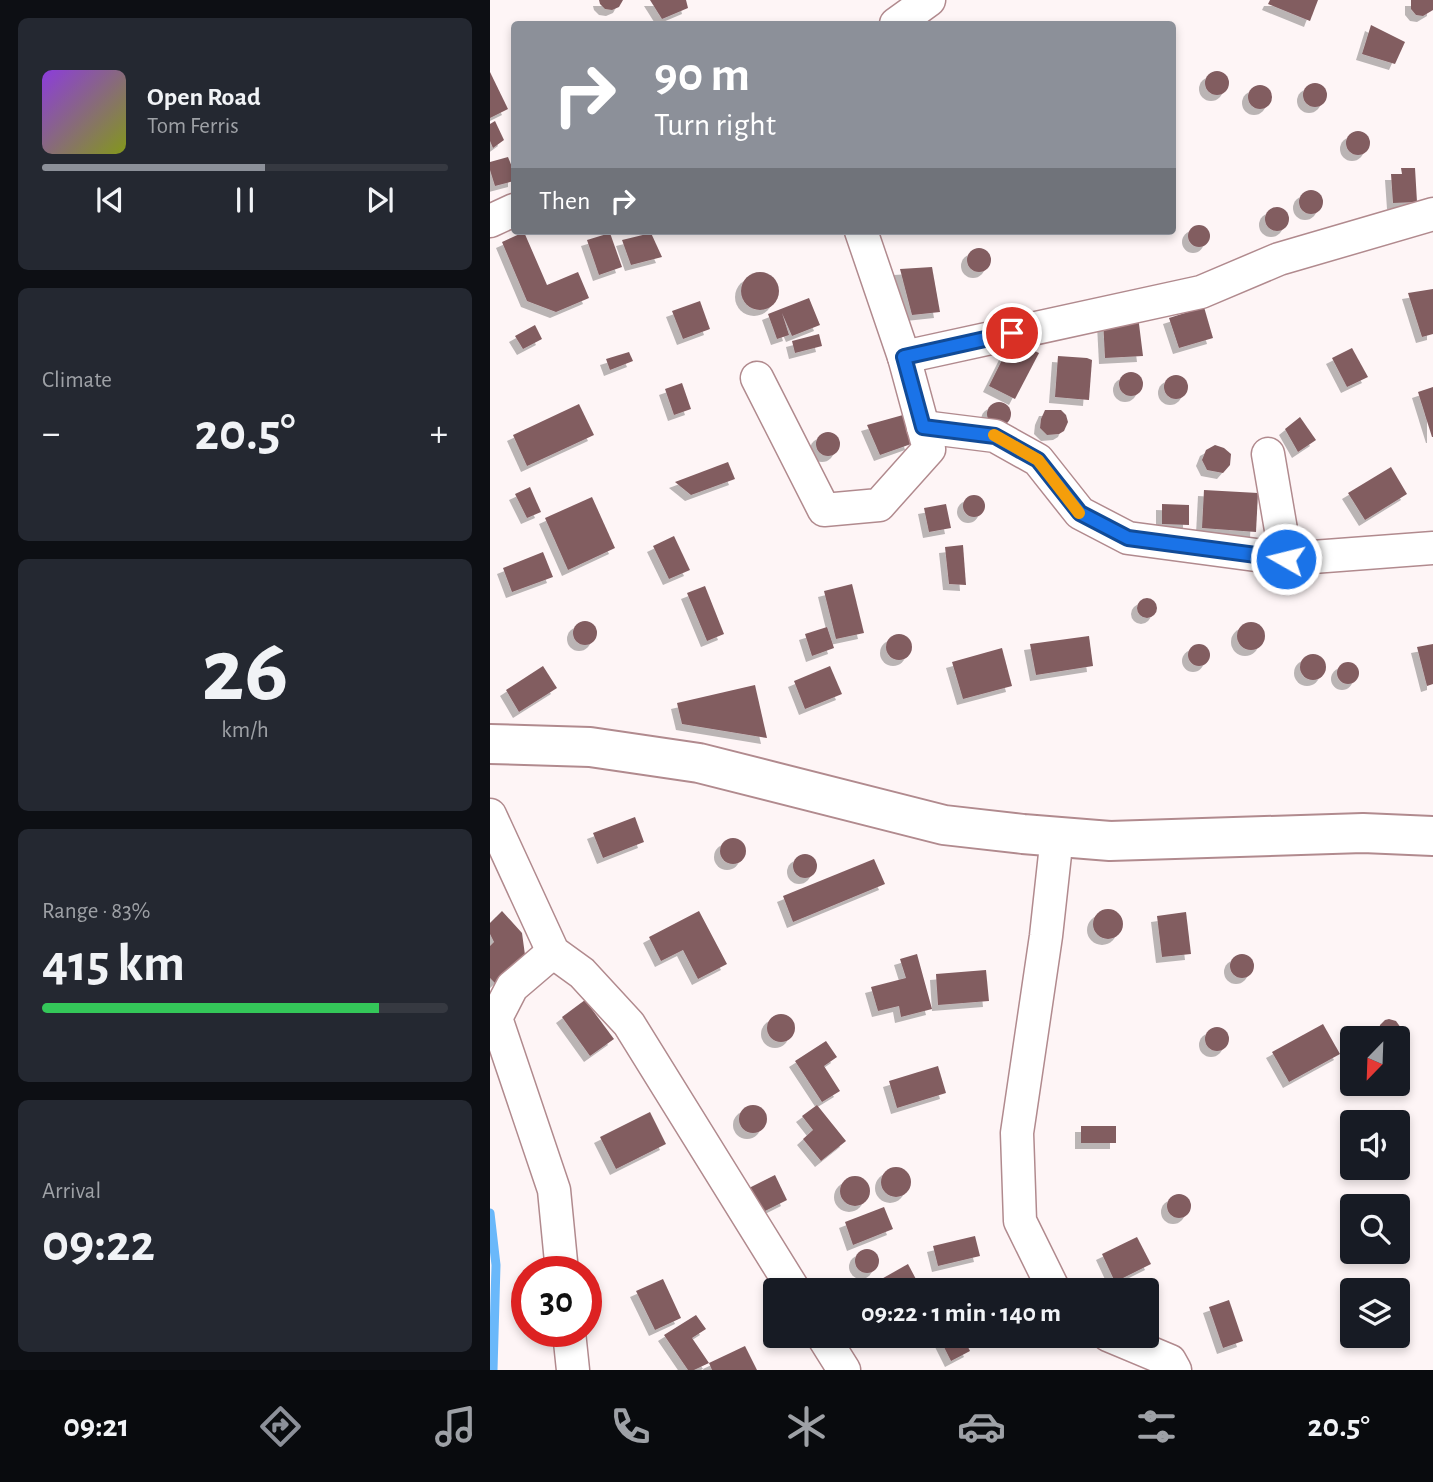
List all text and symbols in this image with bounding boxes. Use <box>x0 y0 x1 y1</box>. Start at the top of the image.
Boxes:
icon: right <box>539 49 630 140</box>
text: 90 m <box>654 51 750 100</box>
text: Open Road <box>147 84 261 110</box>
text: Turn right <box>654 109 776 141</box>
text: Tom Ferris <box>147 115 239 138</box>
icon: previous <box>91 181 129 219</box>
icon: pause <box>226 181 264 219</box>
icon: next <box>361 181 399 219</box>
icon: right <box>604 182 642 220</box>
text: Then <box>539 188 590 214</box>
pin <box>982 303 1042 363</box>
icon: arrive <box>993 314 1031 352</box>
text: Climate <box>42 369 112 392</box>
text: 20.5° <box>194 407 296 459</box>
text: − <box>42 415 60 453</box>
text: + <box>430 415 448 453</box>
position arrow <box>1249 522 1323 596</box>
text: 26 <box>202 626 288 717</box>
text: km/h <box>221 719 269 742</box>
text: Range · 83% <box>42 900 151 923</box>
text: 415 km <box>42 938 185 990</box>
north arrow <box>1340 1026 1410 1096</box>
map controls <box>1340 1026 1410 1348</box>
button: sound <box>1340 1110 1410 1180</box>
text: Arrival <box>42 1180 101 1203</box>
button: search <box>1340 1194 1410 1264</box>
text: 09:22 <box>42 1218 155 1270</box>
speed limit sign: 30 <box>511 1256 602 1347</box>
button: layers <box>1340 1278 1410 1348</box>
text: 09:22 · 1 min · 140 m <box>861 1300 1061 1326</box>
icon: directions <box>256 1402 305 1451</box>
icon: music <box>431 1402 480 1451</box>
icon: phone <box>606 1402 655 1451</box>
icon: climate <box>782 1402 831 1451</box>
icon: car <box>957 1402 1006 1451</box>
icon: filters <box>1132 1402 1181 1451</box>
text: 09:21 <box>63 1410 129 1442</box>
text: 20.5° <box>1308 1410 1370 1442</box>

